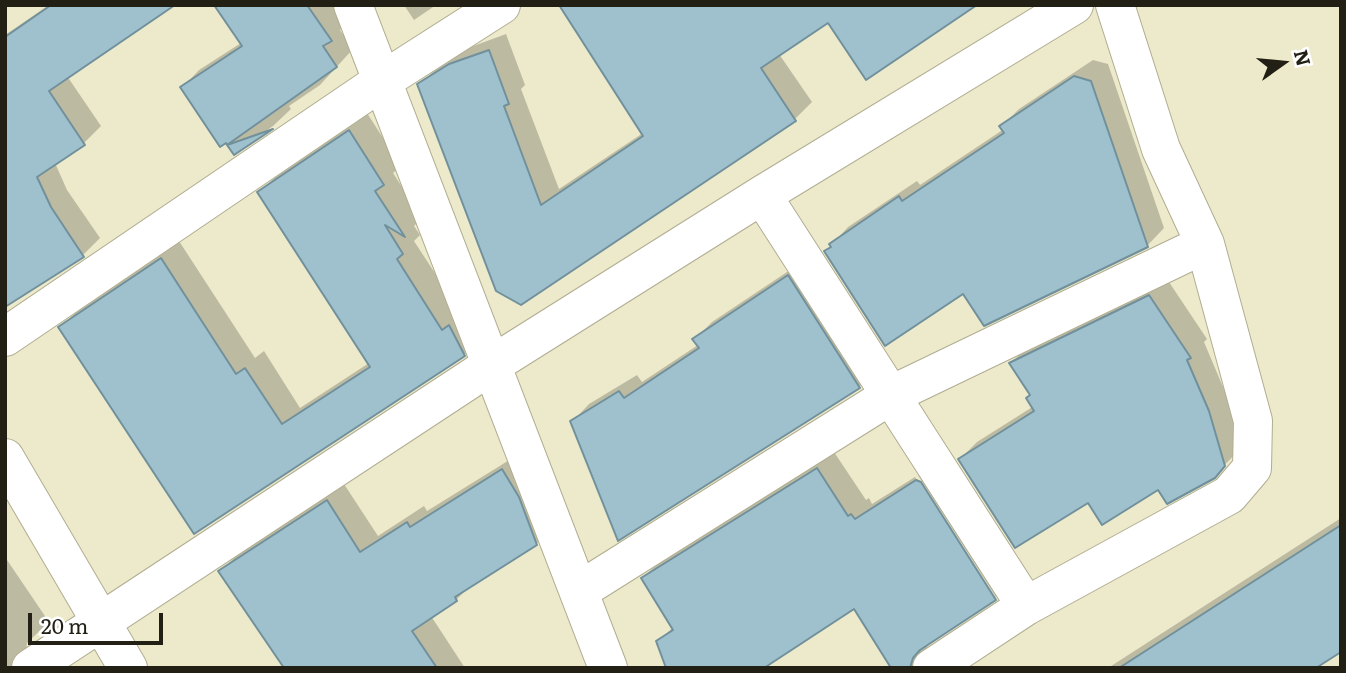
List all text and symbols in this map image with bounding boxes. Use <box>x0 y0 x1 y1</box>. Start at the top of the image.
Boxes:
north arrow <box>1248 28 1318 98</box>
text: N <box>1288 46 1319 69</box>
scale bar <box>32 600 166 644</box>
text: 20 m <box>41 609 88 640</box>

